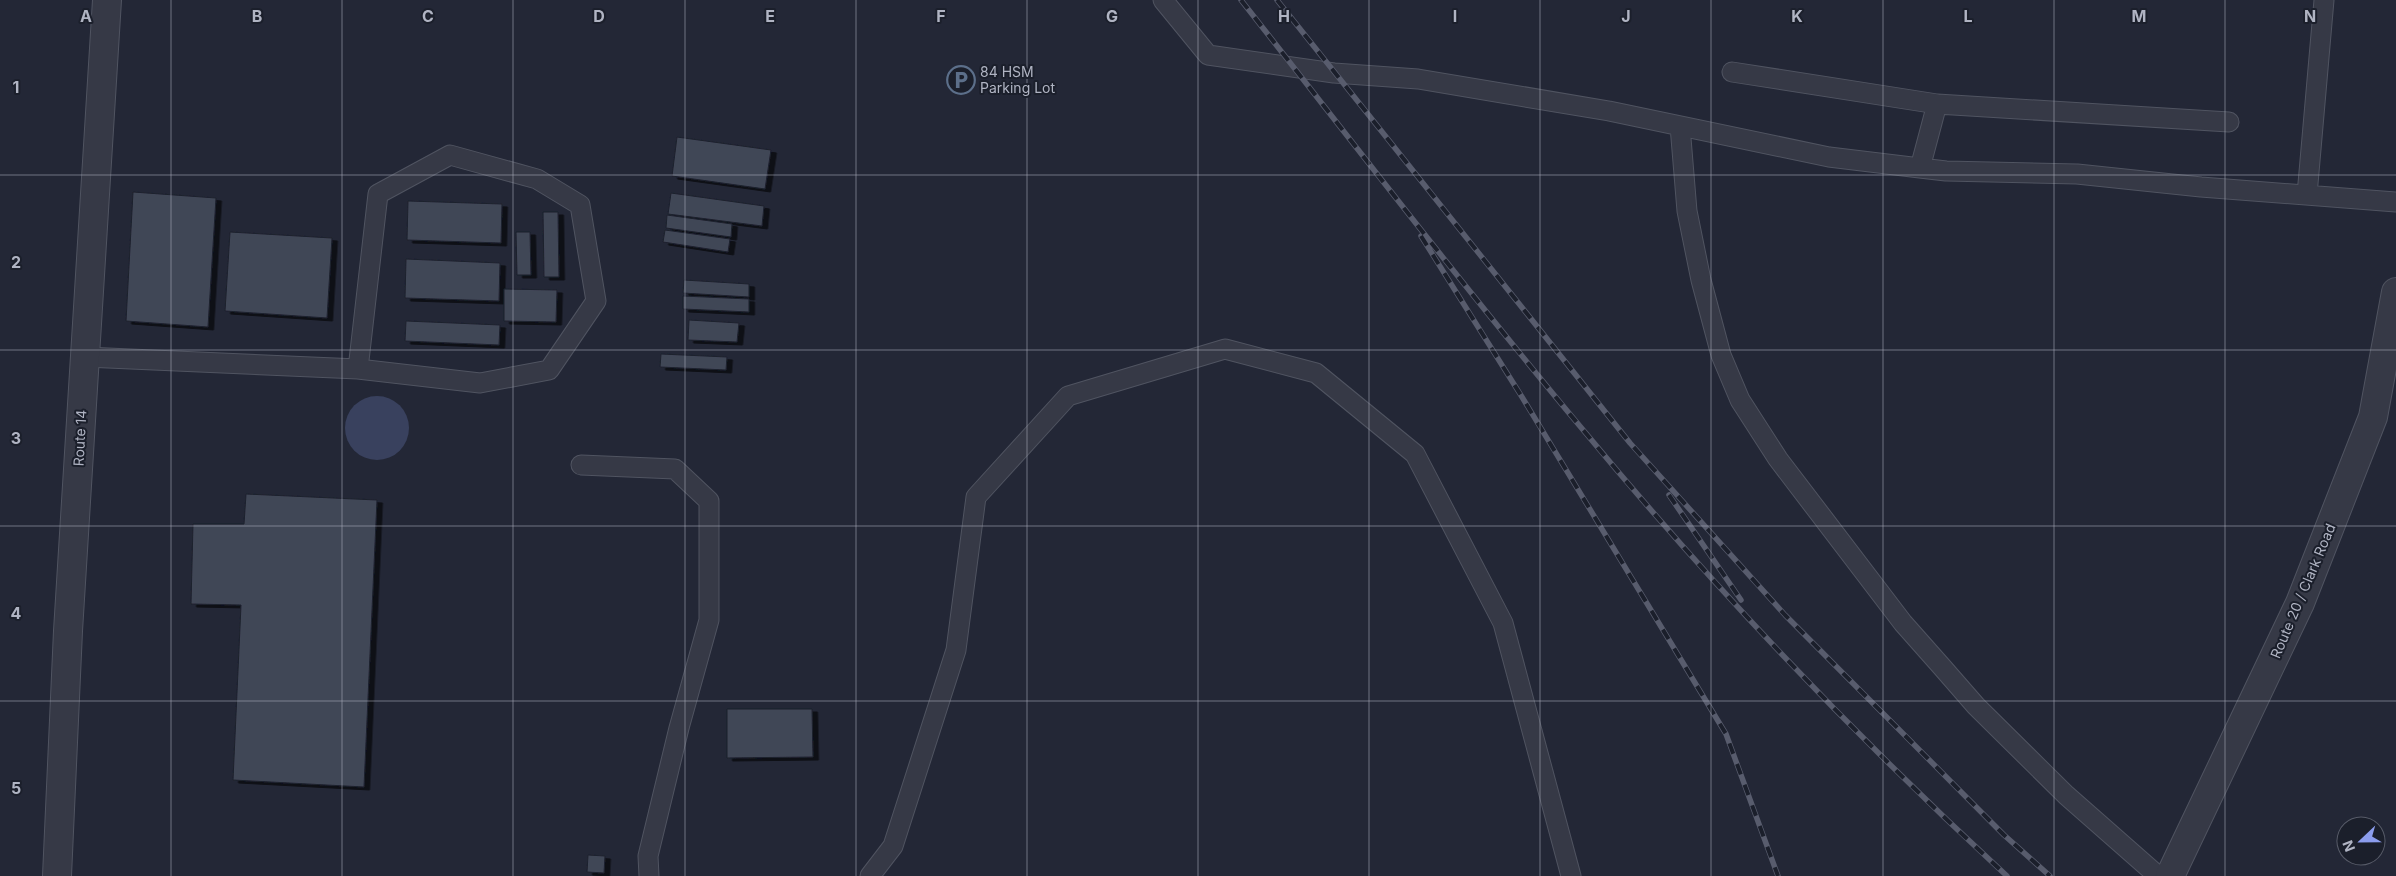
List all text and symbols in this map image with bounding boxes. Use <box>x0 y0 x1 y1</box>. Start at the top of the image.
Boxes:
text: A <box>80 6 92 26</box>
text: B <box>252 6 262 26</box>
text: C <box>422 6 434 26</box>
text: D <box>593 6 605 26</box>
text: E <box>765 6 775 26</box>
text: F <box>936 6 946 26</box>
text: G <box>1106 6 1118 26</box>
text: H <box>1278 6 1290 26</box>
text: I <box>1453 6 1457 26</box>
text: J <box>1621 6 1631 26</box>
text: K <box>1791 6 1803 26</box>
text: L <box>1963 6 1973 26</box>
text: M <box>2132 6 2146 26</box>
text: N <box>2304 6 2316 26</box>
place label: 84 HSM Parking Lot <box>980 63 1055 96</box>
parking icon: 84 HSM Parking Lot <box>946 65 976 95</box>
text: 1 <box>13 77 19 97</box>
text: 2 <box>11 252 21 272</box>
street label: Route 14 <box>70 409 89 467</box>
text: 3 <box>11 428 21 448</box>
street label: Route 20 / Clark Road <box>2266 521 2339 661</box>
text: 4 <box>11 603 22 623</box>
text: 5 <box>11 778 21 798</box>
north arrow <box>2336 816 2386 866</box>
text: N <box>2339 838 2358 854</box>

